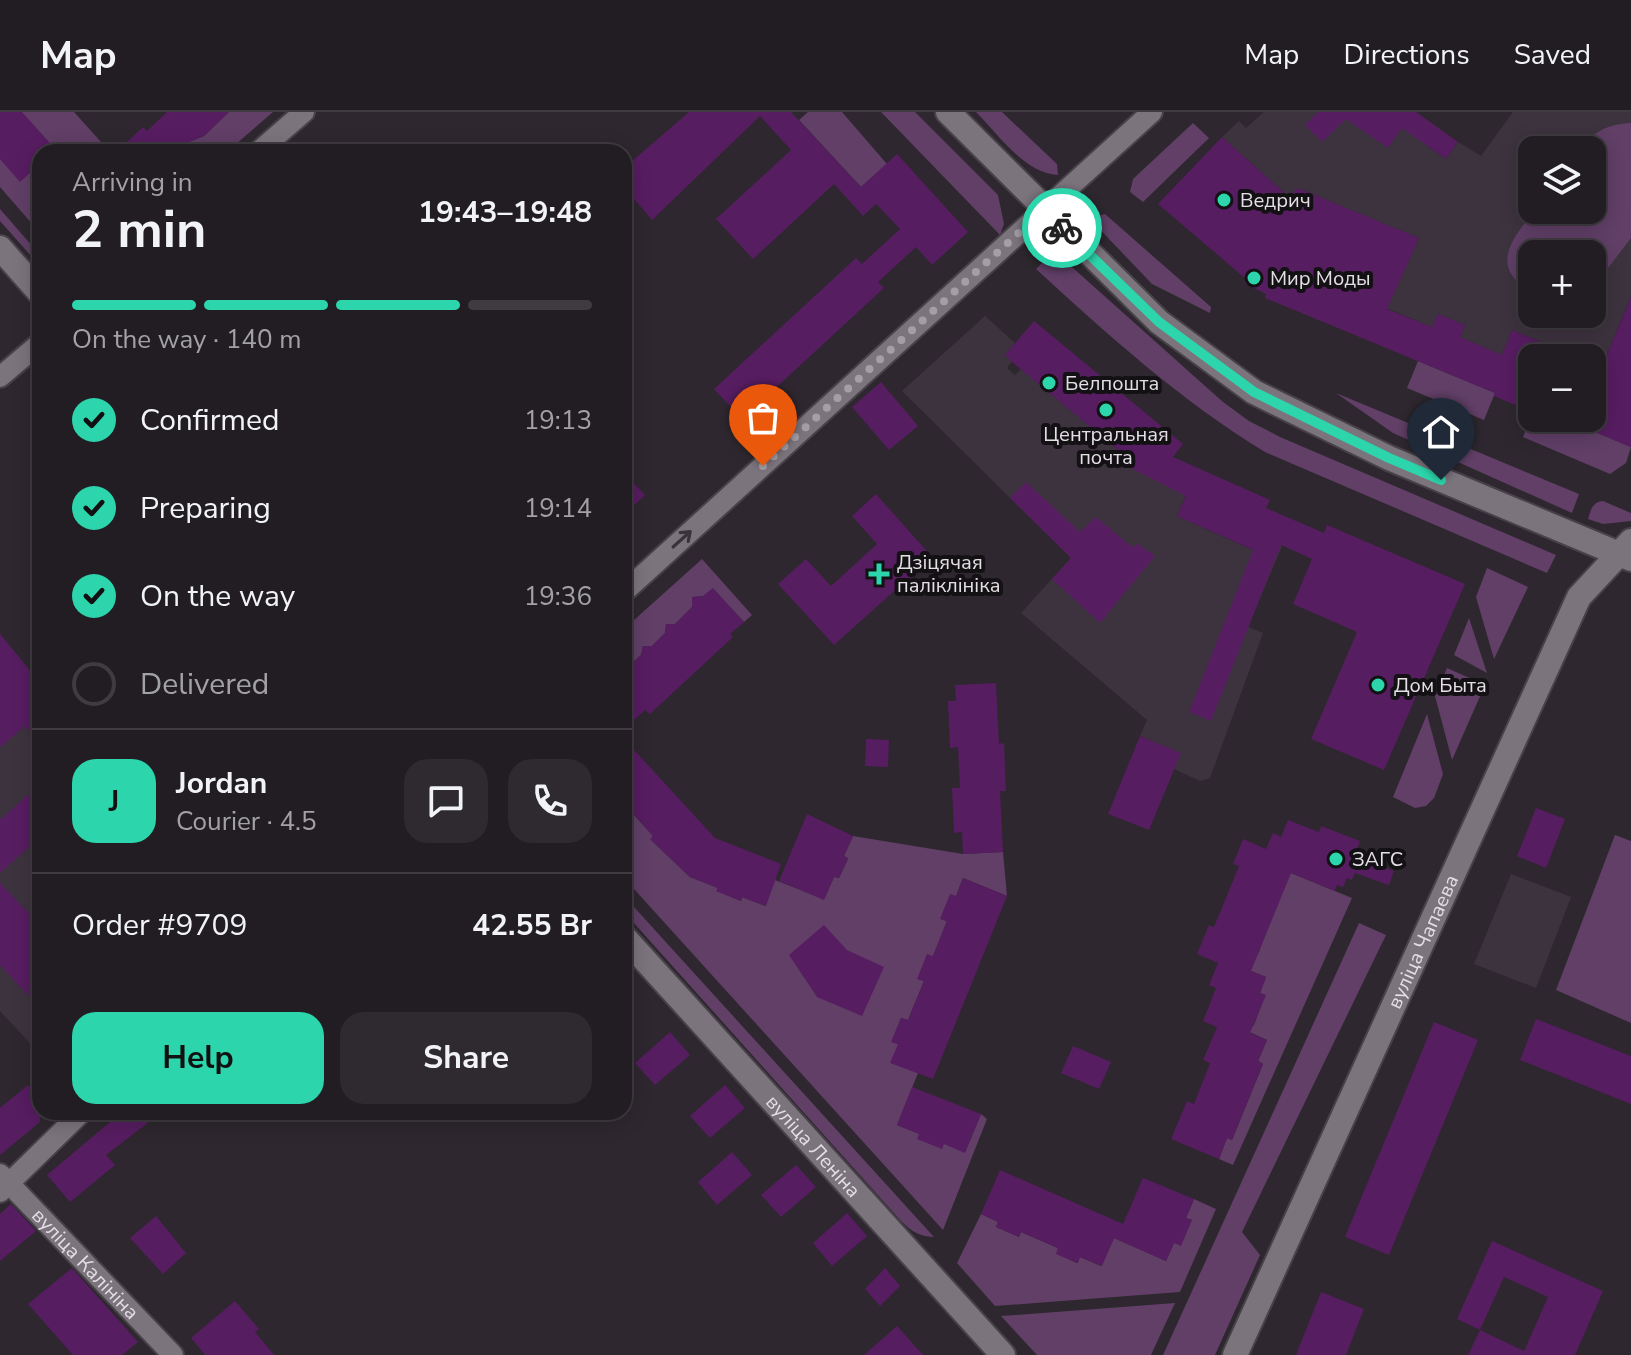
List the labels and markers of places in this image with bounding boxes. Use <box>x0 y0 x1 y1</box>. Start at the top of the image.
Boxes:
place label: Ведрич <box>1240 187 1311 214</box>
marker: Ведрич <box>1215 191 1233 209</box>
place label: Мир Моды <box>1270 265 1371 292</box>
marker: Мир Моды <box>1245 269 1263 287</box>
place label: Белпошта <box>1065 370 1159 397</box>
marker: Белпошта <box>1040 374 1058 392</box>
pin <box>729 384 797 466</box>
pin <box>1407 398 1475 480</box>
marker: Центральная почта <box>1097 401 1115 419</box>
place label: Центральная почта <box>1043 421 1169 471</box>
place label: Дзіцячая паліклініка <box>897 549 1001 599</box>
marker: Дзіцячая паліклініка <box>868 563 890 585</box>
place label: Дом Быта <box>1394 672 1487 699</box>
marker: Дом Быта <box>1369 676 1387 694</box>
place label: ЗАГС <box>1352 846 1403 873</box>
marker: ЗАГС <box>1327 850 1345 868</box>

